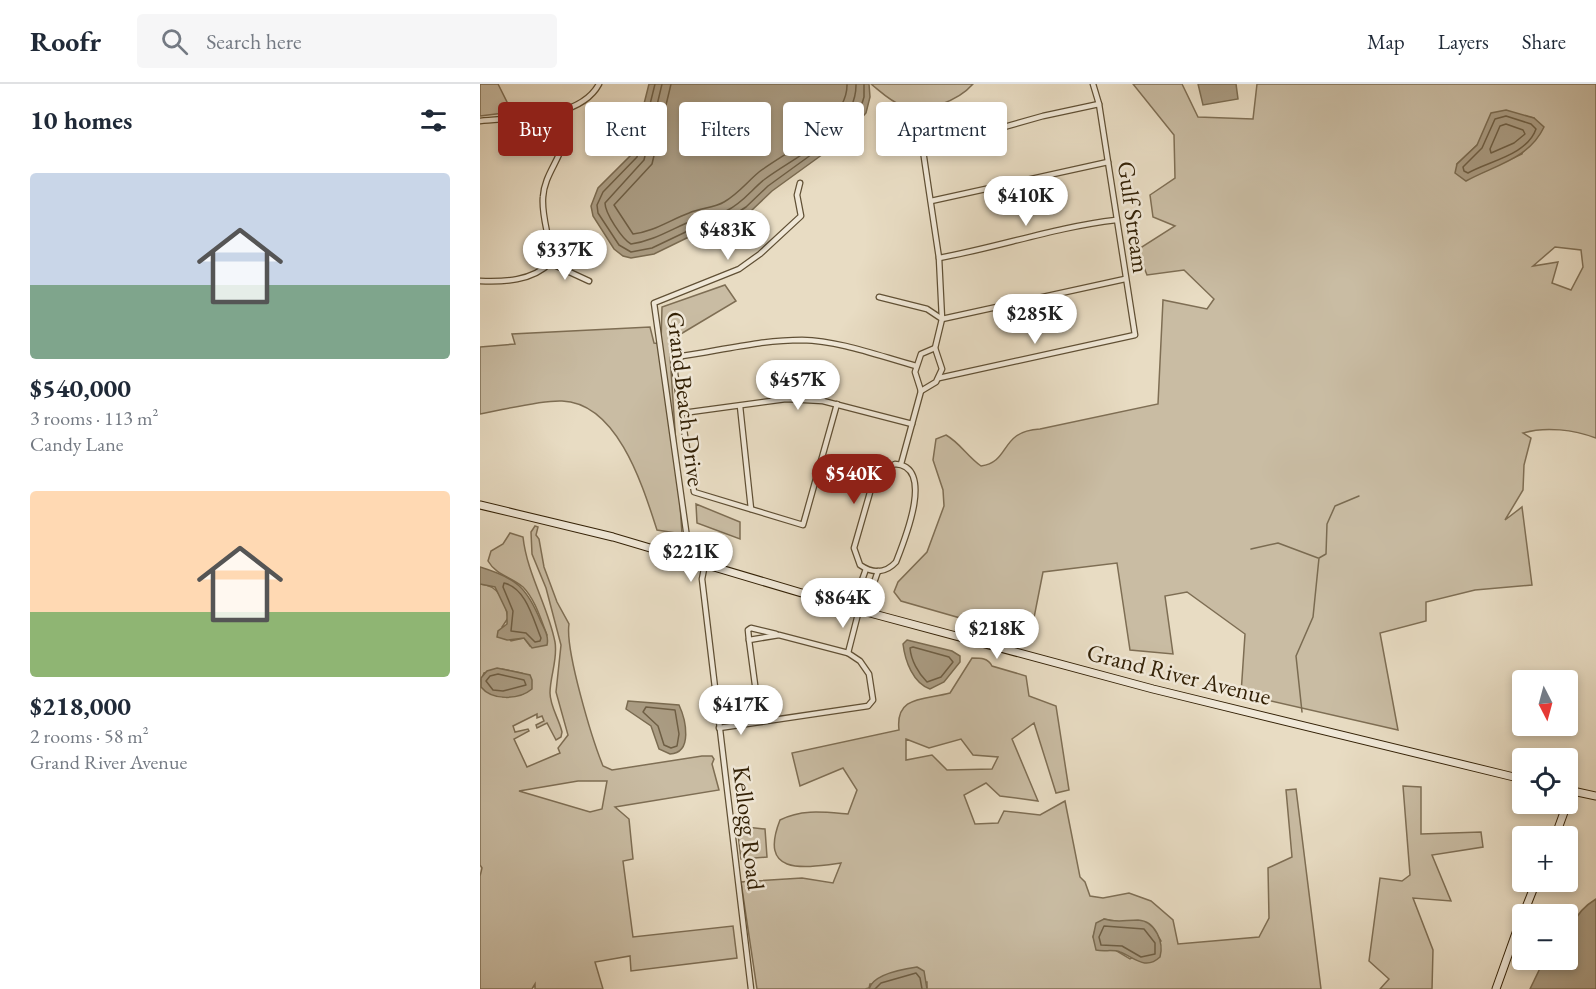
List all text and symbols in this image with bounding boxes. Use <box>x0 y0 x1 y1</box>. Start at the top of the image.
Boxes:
search box <box>137 14 557 68</box>
text: Roofr <box>30 23 101 59</box>
icon: search <box>158 25 191 58</box>
text: Search here <box>206 27 302 56</box>
text: Map <box>1367 28 1405 55</box>
text: Layers <box>1438 28 1489 55</box>
text: Share <box>1522 28 1566 55</box>
chip: Buy <box>498 102 573 156</box>
chip: Rent <box>585 102 667 156</box>
chip: Filters <box>679 102 771 156</box>
chip: New <box>783 102 864 156</box>
chip: Apartment <box>876 102 1007 156</box>
text: 10 homes <box>30 103 132 137</box>
icon: filters <box>417 104 450 137</box>
street label: Gulf Stream <box>1111 159 1157 275</box>
pin: $410K <box>984 176 1068 227</box>
text: $410K <box>998 182 1054 208</box>
pin: $483K <box>686 210 770 261</box>
icon: home <box>186 212 294 320</box>
text: $483K <box>700 216 756 242</box>
pin: $337K <box>523 230 607 281</box>
text: $337K <box>537 236 593 262</box>
pin: $285K <box>993 294 1077 345</box>
text: $285K <box>1007 300 1063 326</box>
street label: Grand Beach Drive <box>660 310 712 488</box>
pin: $457K <box>756 360 840 411</box>
text: $457K <box>770 366 826 392</box>
text: $540,000 <box>30 371 131 405</box>
text: 3 rooms · 113 m² <box>30 405 158 431</box>
text: Candy Lane <box>30 431 124 457</box>
pin: $540K <box>812 454 896 505</box>
text: $540K <box>826 460 882 486</box>
icon: home <box>186 530 294 638</box>
pin: $221K <box>649 532 733 583</box>
text: $221K <box>663 538 719 564</box>
pin: $864K <box>801 578 885 629</box>
text: $864K <box>815 584 871 610</box>
pin: $218K <box>955 609 1039 660</box>
text: $218K <box>969 615 1025 641</box>
street label: Grand River Avenue <box>1084 636 1274 712</box>
north arrow <box>1512 670 1578 736</box>
map controls <box>1512 670 1578 970</box>
pin: $417K <box>699 685 783 736</box>
text: $218,000 <box>30 689 131 723</box>
text: $417K <box>713 691 769 717</box>
text: 2 rooms · 58 m² <box>30 723 149 749</box>
button: locate <box>1512 748 1578 814</box>
text: Grand River Avenue <box>30 749 187 775</box>
street label: Kellogg Road <box>726 764 772 893</box>
button: + <box>1512 826 1578 892</box>
button: − <box>1512 904 1578 970</box>

